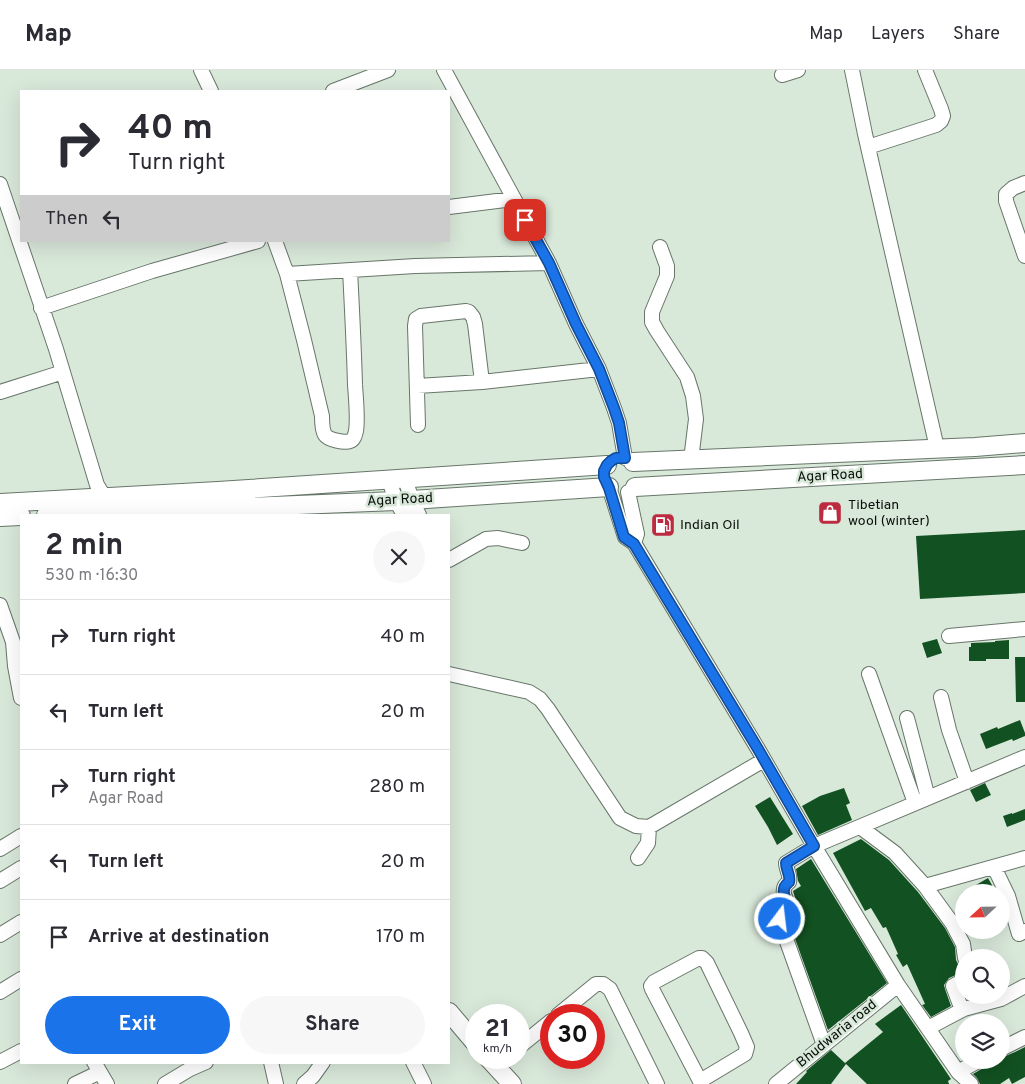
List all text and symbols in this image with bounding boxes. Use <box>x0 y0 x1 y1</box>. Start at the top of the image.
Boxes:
text: Map <box>25 20 72 50</box>
text: Map <box>809 23 843 46</box>
text: Layers <box>871 23 925 46</box>
text: Share <box>953 23 1000 46</box>
text: 40 m <box>128 107 213 151</box>
icon: right <box>45 110 110 175</box>
text: Turn right <box>128 150 225 177</box>
pin <box>504 199 546 241</box>
icon: left <box>98 205 126 233</box>
icon: arrive <box>511 206 539 234</box>
text: Then <box>45 207 88 231</box>
street label: Agar Road <box>797 466 863 486</box>
street label: Agar Road <box>367 490 433 510</box>
place label: Tibetian wool (winter) <box>848 497 930 530</box>
shop icon: Tibetian wool (winter) <box>817 500 843 526</box>
fuel station icon: Indian Oil <box>650 512 676 538</box>
place label: Indian Oil <box>680 517 740 534</box>
text: 2 min <box>45 528 123 565</box>
button: close <box>373 531 425 583</box>
text: 530 m · 16:30 <box>45 566 138 586</box>
icon: right <box>45 623 73 651</box>
text: Turn right <box>88 625 176 649</box>
text: 40 m <box>380 625 425 649</box>
icon: left <box>45 698 73 726</box>
text: Turn left <box>88 700 164 724</box>
text: 20 m <box>381 700 425 724</box>
text: Turn right <box>88 765 176 789</box>
icon: right <box>45 773 73 801</box>
text: 280 m <box>369 775 425 799</box>
text: Agar Road <box>88 789 163 809</box>
icon: left <box>45 848 73 876</box>
text: Turn left <box>88 850 164 874</box>
text: 20 m <box>381 850 425 874</box>
north arrow <box>955 884 1010 939</box>
map controls <box>955 884 1010 1069</box>
position arrow <box>753 892 805 944</box>
icon: arrive <box>45 923 73 951</box>
text: Arrive at destination <box>88 925 269 949</box>
text: 170 m <box>376 925 425 949</box>
button: search <box>955 949 1010 1004</box>
button: Exit <box>45 996 230 1054</box>
button: Share <box>240 996 425 1054</box>
street label: Bhudwaria road <box>793 996 881 1072</box>
speed limit sign: 30 <box>540 1004 605 1069</box>
text: 21 <box>485 1014 510 1046</box>
button: layers <box>955 1014 1010 1069</box>
text: km/h <box>483 1041 512 1057</box>

